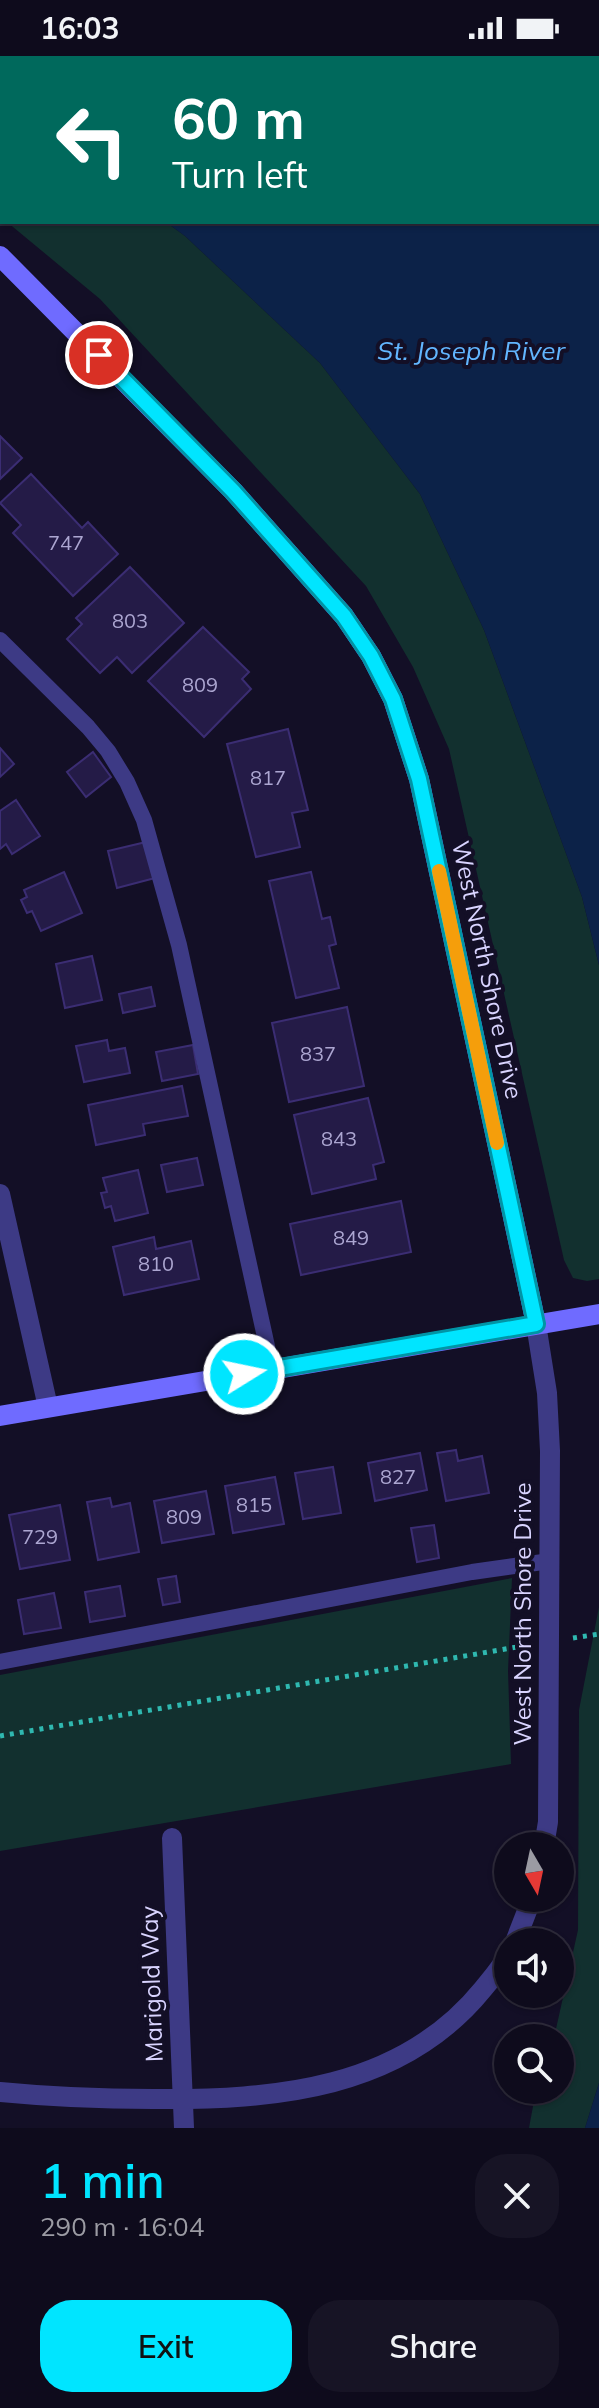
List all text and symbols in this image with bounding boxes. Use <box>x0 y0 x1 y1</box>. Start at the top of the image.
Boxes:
text: 16:03 <box>40 9 119 47</box>
text: 60 m <box>172 83 305 153</box>
icon: left <box>40 88 144 192</box>
text: Turn left <box>172 152 308 197</box>
pin <box>65 321 133 389</box>
icon: arrive <box>77 333 121 377</box>
water label: St. Joseph River <box>377 334 566 367</box>
house number: 747 <box>48 530 84 555</box>
house number: 803 <box>112 608 148 633</box>
house number: 809 <box>182 672 218 697</box>
house number: 817 <box>250 765 286 790</box>
street label: West North Shore Drive <box>446 838 530 1102</box>
house number: 837 <box>300 1041 336 1066</box>
house number: 843 <box>321 1126 357 1151</box>
house number: 849 <box>333 1225 369 1250</box>
house number: 810 <box>138 1251 174 1276</box>
position arrow <box>202 1332 286 1416</box>
house number: 827 <box>380 1464 416 1489</box>
street label: West North Shore Drive <box>507 1482 537 1746</box>
house number: 815 <box>236 1492 272 1517</box>
house number: 809 <box>166 1504 202 1529</box>
house number: 729 <box>22 1524 58 1549</box>
north arrow <box>494 1832 574 1912</box>
map controls <box>494 1832 574 2104</box>
street label: Marigold Way <box>133 1905 169 2063</box>
button: sound <box>494 1928 574 2008</box>
button: search <box>494 2024 574 2104</box>
text: 1 min <box>40 2150 165 2210</box>
button: close <box>475 2154 559 2238</box>
text: 290 m · 16:04 <box>40 2210 204 2243</box>
button: Exit <box>40 2300 292 2392</box>
button: Share <box>308 2300 559 2392</box>

